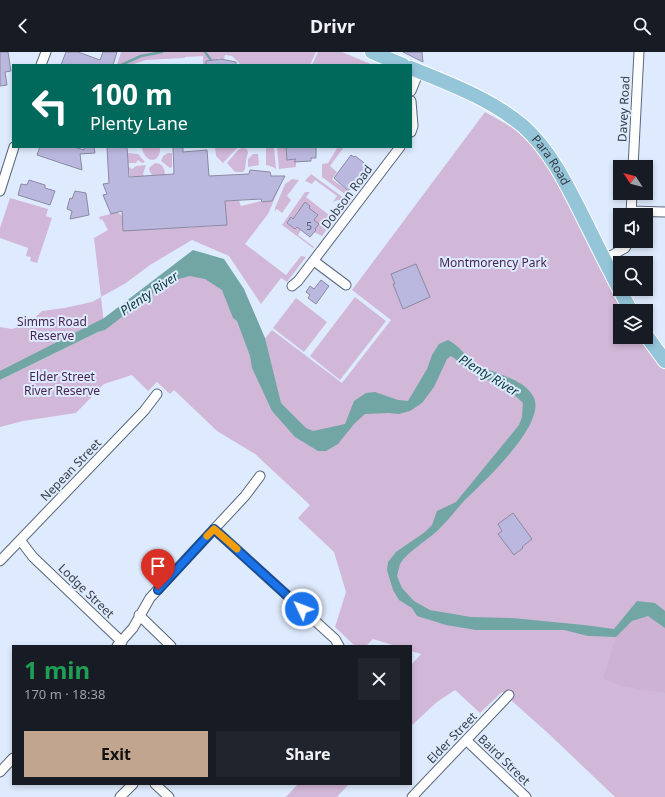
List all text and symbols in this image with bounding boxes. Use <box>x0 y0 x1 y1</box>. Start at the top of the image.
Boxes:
text: Drivr <box>310 14 355 38</box>
icon: back <box>12 15 34 37</box>
icon: search <box>631 15 653 37</box>
text: 100 m <box>90 75 173 113</box>
street label: Davey Road <box>613 75 634 142</box>
icon: left <box>24 80 76 132</box>
text: Plenty Lane <box>90 111 188 135</box>
street label: Para Road <box>528 131 574 188</box>
north arrow <box>613 160 653 200</box>
map controls <box>613 160 653 344</box>
street label: Dobson Road <box>317 161 376 232</box>
button: sound <box>613 208 653 248</box>
house number: 5 <box>306 219 312 233</box>
park label: Montmorency Park <box>439 254 547 271</box>
button: search <box>613 256 653 296</box>
water label: Plenty River <box>116 266 183 319</box>
button: layers <box>613 304 653 344</box>
park label: Simms Road Reserve <box>17 313 87 344</box>
water label: Plenty River <box>456 350 523 400</box>
park label: Elder Street River Reserve <box>24 368 100 399</box>
street label: Nepean Street <box>36 434 105 505</box>
pin <box>141 549 175 590</box>
icon: arrive <box>147 555 169 577</box>
street label: Lodge Street <box>55 560 119 622</box>
position arrow <box>281 588 323 630</box>
text: 1 min <box>24 653 90 686</box>
button: close <box>358 658 400 700</box>
text: 170 m · 18:38 <box>24 685 105 703</box>
street label: Elder Street <box>423 708 481 767</box>
street label: Baird Street <box>475 730 535 789</box>
button: Exit <box>24 731 208 777</box>
button: Share <box>216 731 400 777</box>

